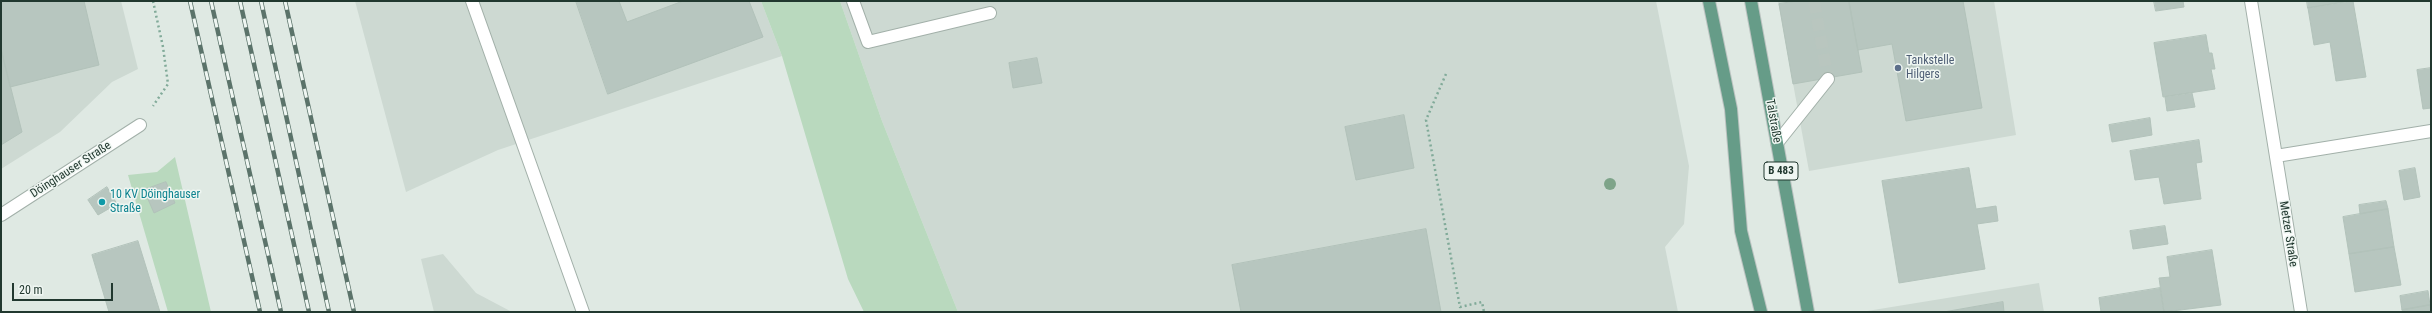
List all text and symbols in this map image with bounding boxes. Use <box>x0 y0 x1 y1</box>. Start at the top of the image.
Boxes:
place label: Tankstelle Hilgers <box>1906 54 1954 82</box>
marker: Tankstelle Hilgers <box>1893 63 1903 73</box>
street label: Talstraße <box>1762 98 1784 144</box>
street label: Döinghauser Straße <box>28 139 114 201</box>
road number: B 483 <box>1764 162 1798 180</box>
place label: 10 KV Döinghauser Straße <box>110 188 200 216</box>
marker: 10 KV Döinghauser Straße <box>97 197 107 207</box>
street label: Metzer Straße <box>2276 200 2300 268</box>
scale bar <box>14 275 115 301</box>
text: 20 m <box>19 283 43 297</box>

